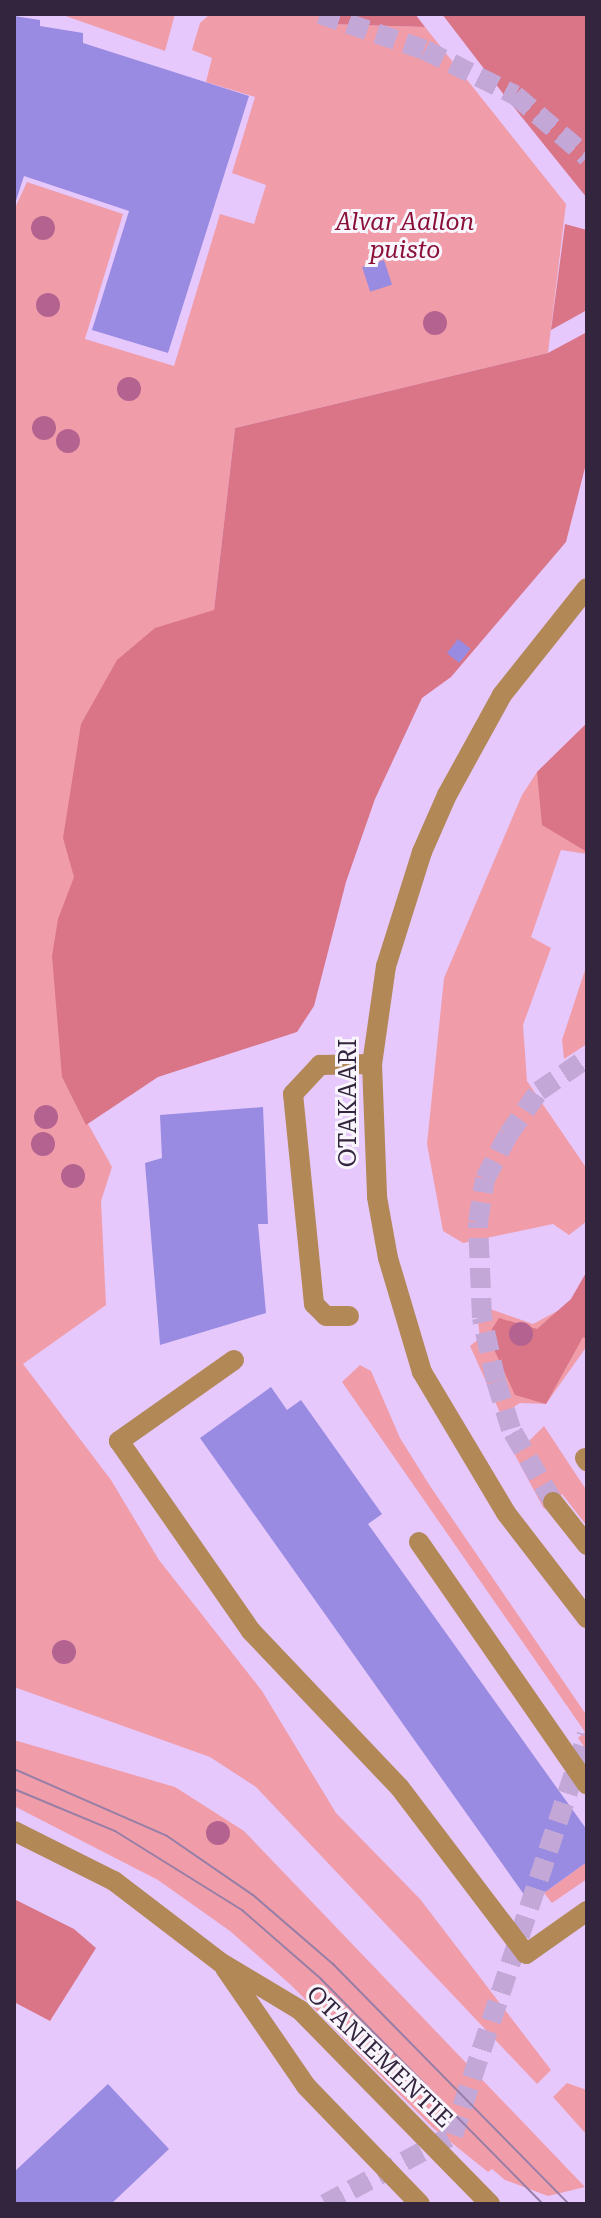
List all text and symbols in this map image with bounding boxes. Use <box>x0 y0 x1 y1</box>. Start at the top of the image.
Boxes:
park label: Alvar Aallon puisto <box>336 209 474 265</box>
street label: OTAKAARI <box>335 1039 363 1167</box>
street label: OTANIEMENTIE <box>300 1980 458 2134</box>

